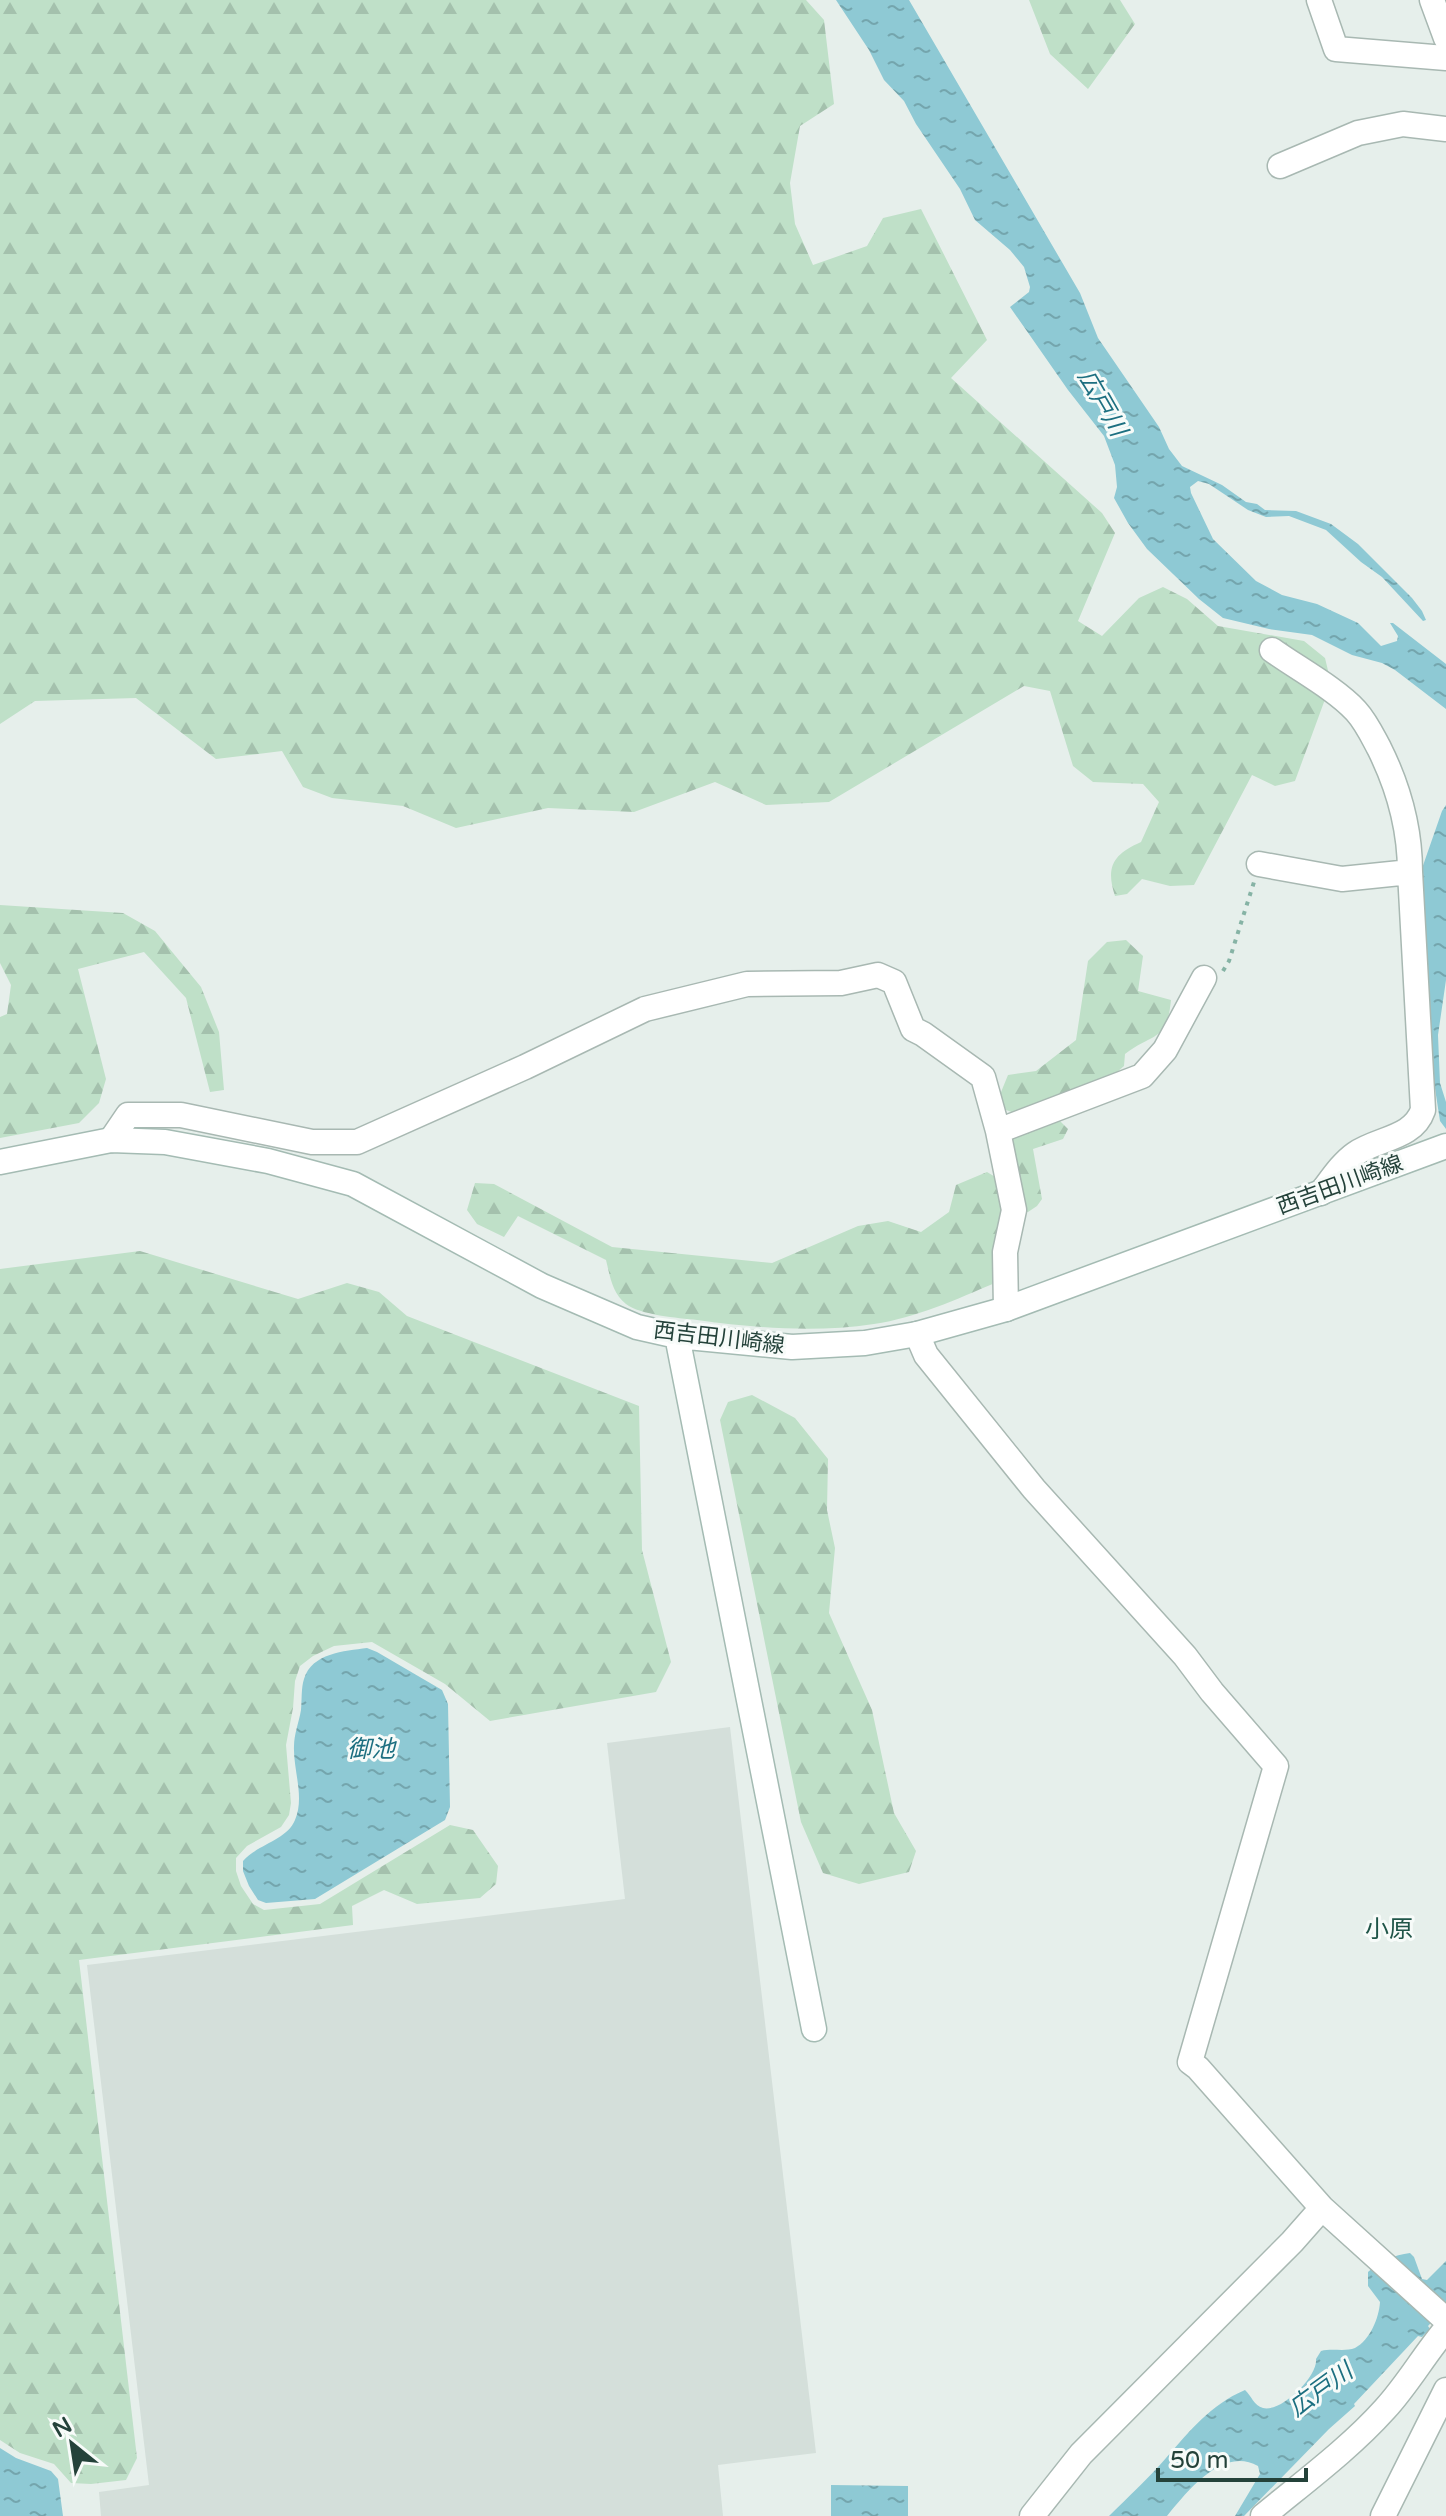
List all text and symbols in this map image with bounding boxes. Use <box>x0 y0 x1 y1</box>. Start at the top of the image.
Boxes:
water label: 広戸川 <box>1071 365 1134 444</box>
street label: 西吉田川崎線 <box>1274 1150 1406 1220</box>
street label: 西吉田川崎線 <box>652 1317 786 1359</box>
water label: 御池 <box>347 1735 397 1764</box>
district label: 小原 <box>1365 1915 1413 1944</box>
water label: 広戸川 <box>1283 2355 1361 2423</box>
north arrow <box>32 2404 112 2484</box>
text: N <box>48 2412 77 2443</box>
scale bar <box>1158 2432 1306 2482</box>
text: 50 m <box>1170 2446 1228 2475</box>

